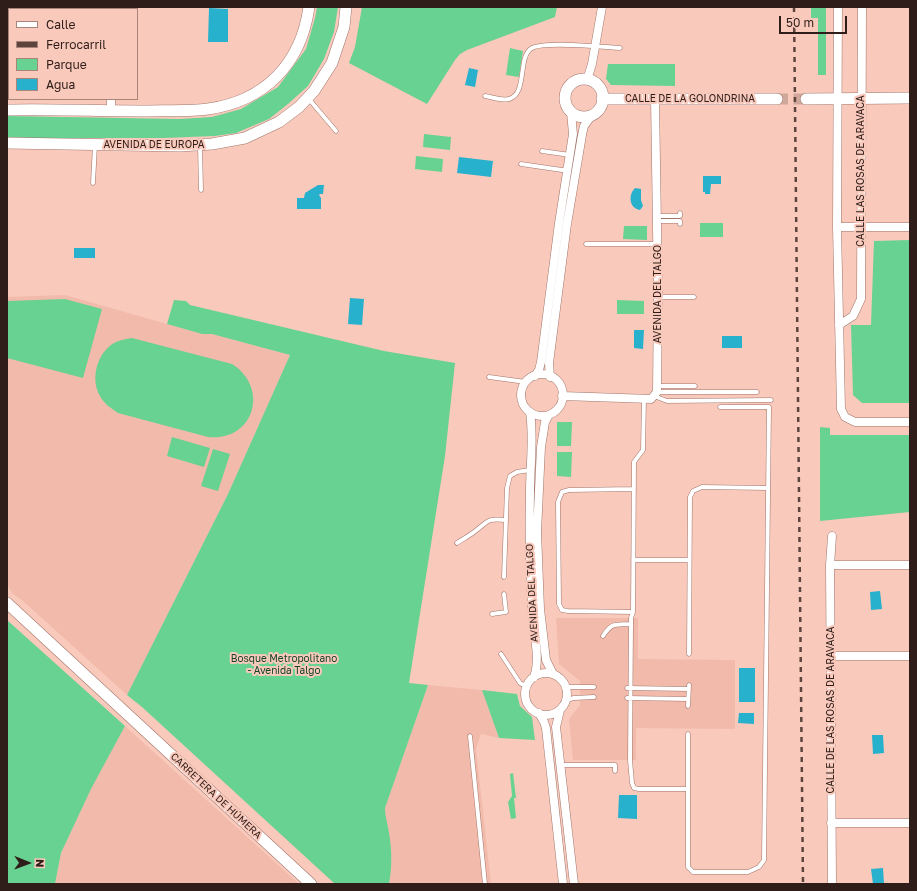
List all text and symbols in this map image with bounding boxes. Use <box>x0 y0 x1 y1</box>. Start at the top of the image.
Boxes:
legend <box>8 8 138 100</box>
scale bar <box>781 8 849 34</box>
text: 50 m <box>786 15 814 30</box>
text: Calle <box>46 17 75 32</box>
text: Ferrocarril <box>46 37 106 52</box>
text: Parque <box>46 57 87 72</box>
text: Agua <box>46 77 75 92</box>
street label: CALLE DE LA GOLONDRINA <box>625 93 755 105</box>
street label: CALLE LAS ROSAS DE ARAVACA <box>855 95 867 247</box>
street label: AVENIDA DE EUROPA <box>104 139 204 151</box>
street label: AVENIDA DEL TALGO <box>652 245 664 343</box>
street label: AVENIDA DEL TALGO <box>523 544 541 642</box>
street label: CALLE DE LAS ROSAS DE ARAVACA <box>825 627 837 793</box>
park label: Bosque Metropolitano - Avenida Talgo <box>231 653 337 676</box>
street label: CARRETERA DE HÚMERA <box>168 751 264 841</box>
north arrow <box>8 843 48 883</box>
text: N <box>34 859 47 868</box>

